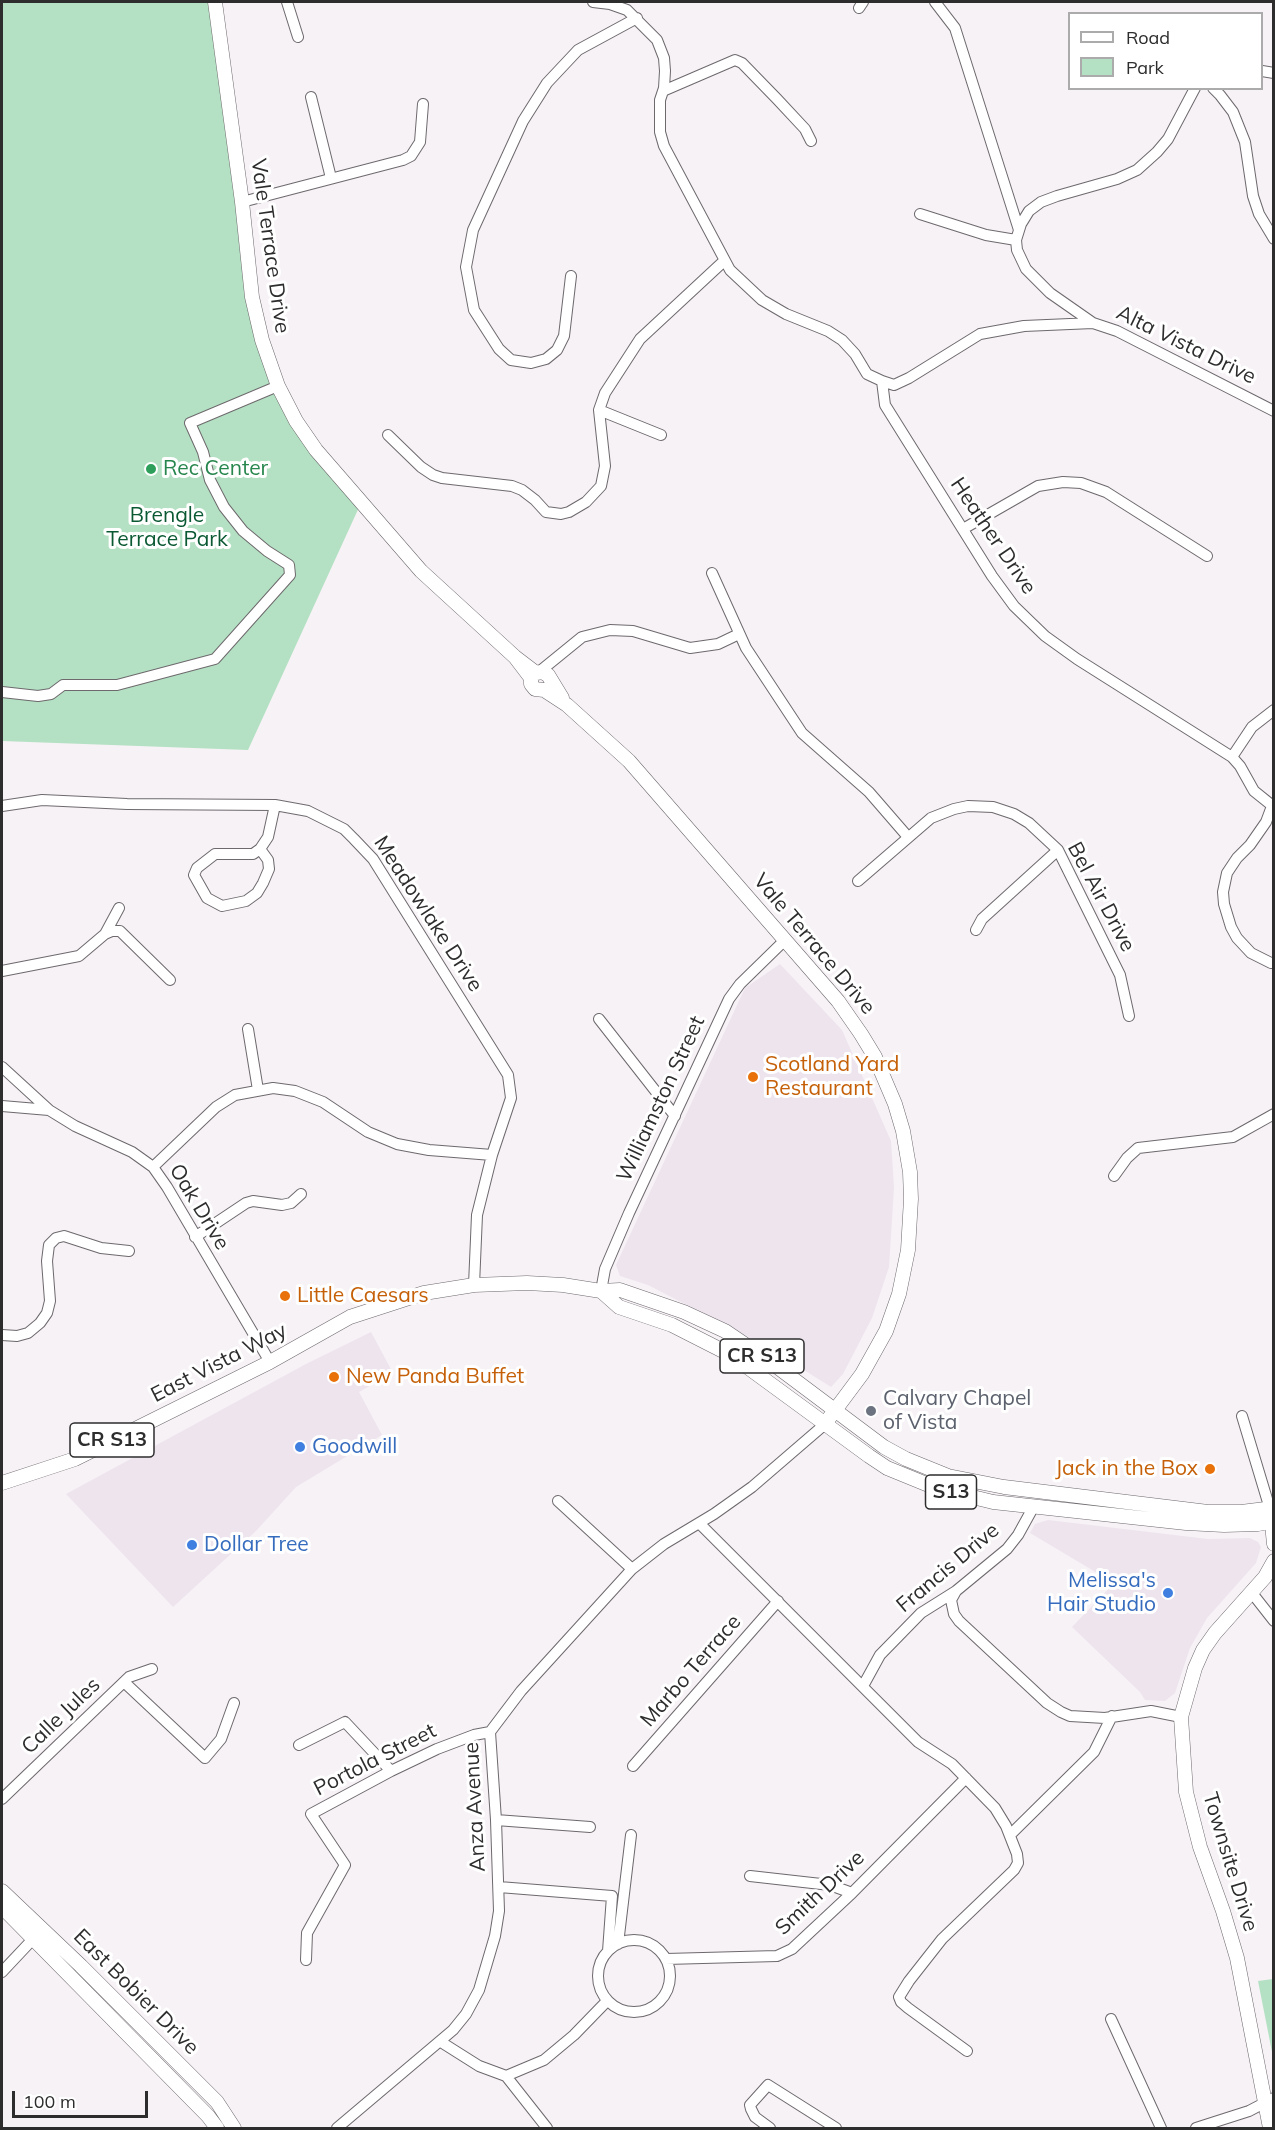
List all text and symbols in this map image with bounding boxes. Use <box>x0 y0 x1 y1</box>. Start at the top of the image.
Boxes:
legend <box>1068 12 1263 90</box>
text: Road <box>1126 26 1170 49</box>
text: Park <box>1126 56 1164 79</box>
street label: Vale Terrace Drive <box>245 157 295 335</box>
street label: Alta Vista Drive <box>1112 300 1260 390</box>
place label: Rec Center <box>163 456 268 482</box>
marker: Rec Center <box>144 462 158 476</box>
street label: Heather Drive <box>945 473 1041 599</box>
park label: Brengle Terrace Park <box>106 503 228 553</box>
street label: Meadowlake Drive <box>368 831 488 997</box>
street label: Bel Air Drive <box>1062 838 1140 956</box>
street label: Vale Terrace Drive <box>748 868 880 1020</box>
street label: Williamston Street <box>612 1012 710 1186</box>
place label: Scotland Yard Restaurant <box>765 1052 899 1102</box>
marker: Scotland Yard Restaurant <box>746 1070 760 1084</box>
street label: Oak Drive <box>164 1159 234 1255</box>
place label: Little Caesars <box>297 1283 429 1309</box>
marker: Little Caesars <box>278 1289 292 1303</box>
street label: East Vista Way <box>147 1318 291 1408</box>
road number: CR S13 <box>720 1339 804 1373</box>
place label: New Panda Buffet <box>346 1364 524 1390</box>
marker: New Panda Buffet <box>327 1370 341 1384</box>
place label: Calvary Chapel of Vista <box>883 1386 1031 1436</box>
marker: Calvary Chapel of Vista <box>864 1404 878 1418</box>
road number: CR S13 <box>70 1423 154 1457</box>
place label: Goodwill <box>312 1434 397 1460</box>
marker: Goodwill <box>293 1440 307 1454</box>
place label: Jack in the Box <box>1055 1456 1198 1482</box>
marker: Jack in the Box <box>1203 1462 1217 1476</box>
road number: S13 <box>926 1475 976 1509</box>
street label: Francis Drive <box>892 1518 1004 1618</box>
place label: Dollar Tree <box>204 1532 309 1558</box>
marker: Dollar Tree <box>185 1538 199 1552</box>
place label: Melissa's Hair Studio <box>1047 1568 1156 1618</box>
marker: Melissa's Hair Studio <box>1161 1586 1175 1600</box>
street label: Marbo Terrace <box>636 1610 746 1732</box>
street label: Calle Jules <box>17 1672 105 1760</box>
street label: Portola Street <box>310 1718 440 1802</box>
street label: Anza Avenue <box>459 1742 491 1872</box>
street label: Townsite Drive <box>1197 1790 1263 1934</box>
street label: Smith Drive <box>770 1845 870 1941</box>
street label: East Bobier Drive <box>68 1924 204 2060</box>
scale bar <box>15 2079 152 2117</box>
text: 100 m <box>23 2090 76 2113</box>

